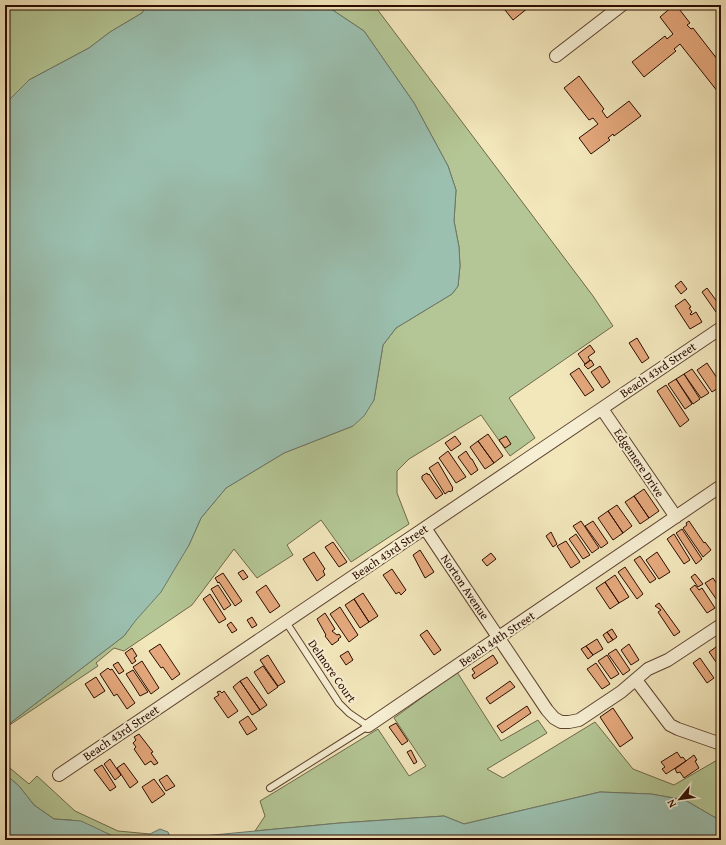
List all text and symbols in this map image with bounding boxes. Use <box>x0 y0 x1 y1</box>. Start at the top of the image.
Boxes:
street label: Beach 43rd Street <box>616 337 700 401</box>
street label: Edgemere Drive <box>610 425 669 501</box>
street label: Beach 43rd Street <box>348 519 432 583</box>
street label: Norton Avenue <box>437 551 494 623</box>
street label: Beach 44th Street <box>455 606 539 670</box>
street label: Delmore Court <box>304 636 361 706</box>
street label: Beach 43rd Street <box>79 700 163 764</box>
north arrow <box>660 779 700 819</box>
text: N <box>662 796 680 811</box>

